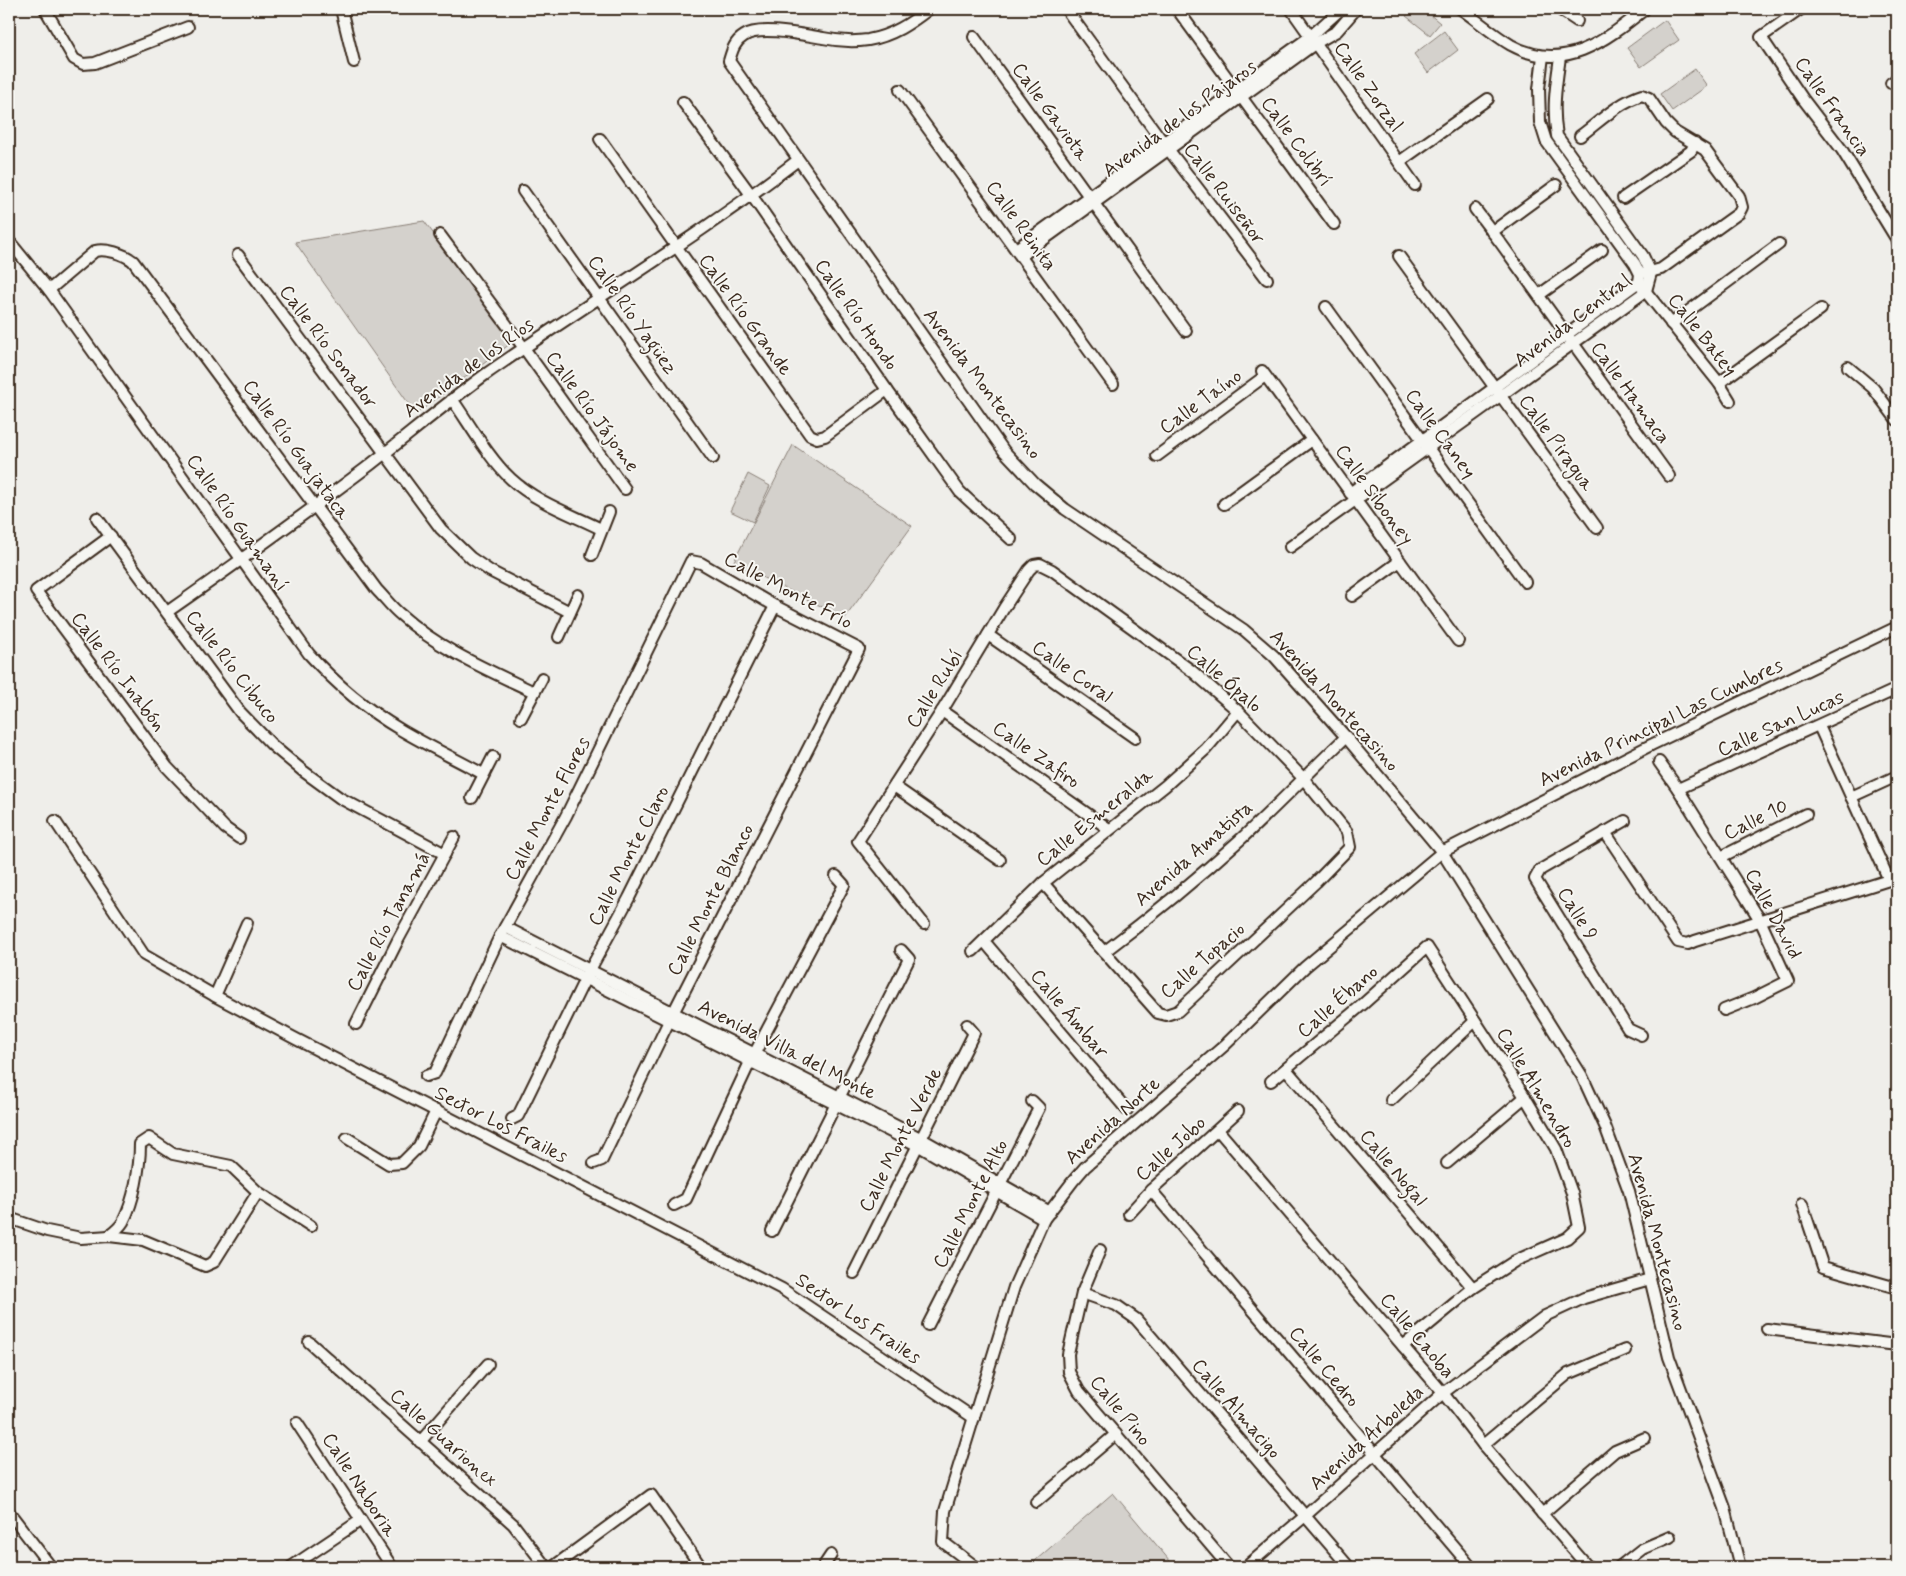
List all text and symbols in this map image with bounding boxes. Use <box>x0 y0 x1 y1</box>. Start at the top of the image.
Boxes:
street label: Calle Zorzal <box>1327 36 1409 138</box>
street label: Calle Francia <box>1788 52 1876 162</box>
street label: Avenida de los Pájaros <box>1097 54 1263 184</box>
street label: Calle Gaviota <box>1005 57 1095 168</box>
street label: Calle Colibrí <box>1254 91 1338 193</box>
street label: Calle Ruiseñor <box>1177 137 1271 251</box>
street label: Calle Reinita <box>979 175 1063 277</box>
street label: Calle Río Grande <box>692 249 798 381</box>
street label: Calle Río Yagüez <box>579 250 683 381</box>
street label: Calle Río Hondo <box>808 254 904 376</box>
street label: Avenida Central <box>1509 268 1638 374</box>
street label: Calle Río Sonador <box>272 279 384 415</box>
street label: Calle Batey <box>1661 288 1743 382</box>
street label: Avenida Montecasino <box>916 303 1048 465</box>
street label: Avenida de los Ríos <box>398 311 540 425</box>
street label: Calle Hamaca <box>1584 336 1676 450</box>
street label: Calle Río Jájome <box>539 346 645 478</box>
street label: Calle Taíno <box>1154 363 1248 441</box>
street label: Calle Río Guajataca <box>236 374 357 527</box>
street label: Calle Caney <box>1398 384 1482 484</box>
street label: Calle Piragua <box>1511 389 1601 498</box>
street label: Calle Siboney <box>1328 439 1420 551</box>
street label: Calle Río Guamaní <box>179 449 295 597</box>
street label: Calle Monte Frío <box>719 546 857 636</box>
street label: Calle Río Cibuco <box>179 604 285 730</box>
street label: Calle Río Inabón <box>64 607 172 737</box>
street label: Avenida Montecasino <box>1263 624 1405 778</box>
street label: Calle Coral <box>1026 634 1118 710</box>
street label: Calle Ópalo <box>1180 638 1268 720</box>
street label: Calle Rubí <box>900 644 970 734</box>
street label: Avenida Principal Las Cumbres <box>1534 652 1788 794</box>
street label: Calle San Lucas <box>1713 684 1849 764</box>
street label: Calle Zafiro <box>987 715 1085 795</box>
street label: Calle Monte Flores <box>499 732 597 886</box>
street label: Calle Esmeralda <box>1031 762 1160 874</box>
street label: Calle Monte Claro <box>582 781 676 931</box>
street label: Calle 10 <box>1719 793 1793 847</box>
street label: Avenida Amatista <box>1129 795 1259 913</box>
street label: Calle Monte Blanco <box>661 819 761 981</box>
street label: Calle Río Tanamá <box>341 847 437 997</box>
street label: Calle David <box>1738 864 1808 964</box>
street label: Calle 9 <box>1550 882 1604 946</box>
street label: Calle Topacio <box>1155 916 1251 1006</box>
street label: Calle Ébano <box>1292 959 1384 1045</box>
street label: Calle Ámbar <box>1024 964 1115 1065</box>
street label: Avenida Villa del Monte <box>693 993 881 1107</box>
street label: Calle Almendro <box>1489 1023 1583 1153</box>
street label: Calle Monte Verde <box>853 1063 949 1217</box>
street label: Avenida Norte <box>1059 1071 1167 1171</box>
street label: Sector Los Frailes <box>430 1080 572 1170</box>
street label: Calle Jobo <box>1130 1110 1212 1188</box>
street label: Calle Nogal <box>1351 1124 1433 1213</box>
street label: Calle Monte Alto <box>927 1135 1015 1273</box>
street label: Avenida Montecasino <box>1620 1150 1694 1334</box>
street label: Sector Los Frailes <box>790 1267 926 1371</box>
street label: Calle Caoba <box>1373 1287 1461 1385</box>
street label: Calle Cedro <box>1282 1321 1366 1413</box>
street label: Calle Almacigo <box>1185 1353 1287 1465</box>
street label: Calle Pino <box>1083 1370 1157 1452</box>
street label: Avenida Arboleda <box>1304 1379 1430 1497</box>
street label: Calle Guarionex <box>383 1383 503 1493</box>
street label: Calle Naboria <box>315 1428 403 1543</box>

